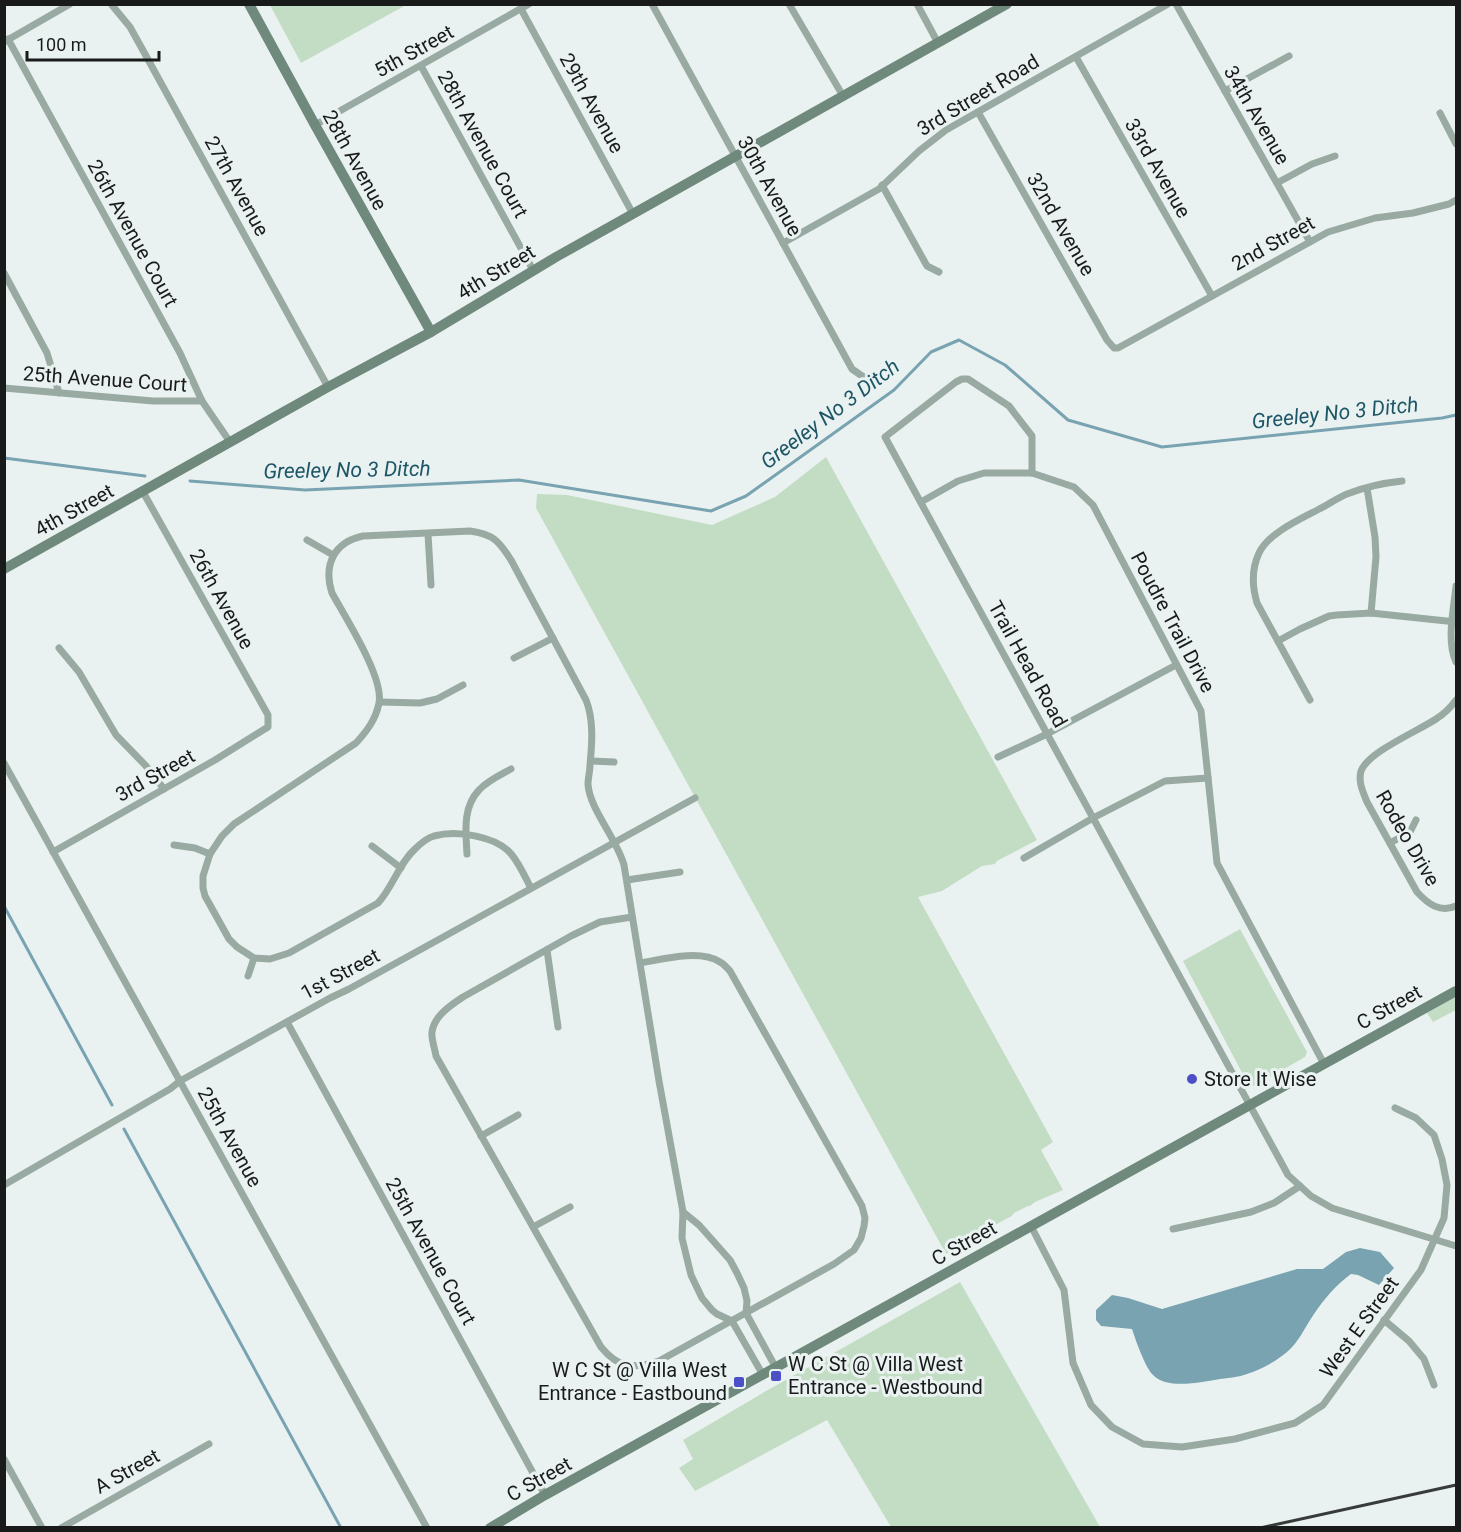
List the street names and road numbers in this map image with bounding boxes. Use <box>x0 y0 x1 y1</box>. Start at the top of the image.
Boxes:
street label: 5th Street <box>370 20 458 82</box>
street label: 29th Avenue <box>555 49 629 157</box>
street label: 3rd Street Road <box>913 49 1043 141</box>
street label: 34th Avenue <box>1219 61 1295 169</box>
street label: 28th Avenue Court <box>433 66 533 222</box>
street label: 28th Avenue <box>318 106 392 214</box>
street label: 33rd Avenue <box>1120 114 1196 222</box>
street label: 27th Avenue <box>200 132 274 240</box>
street label: 30th Avenue <box>733 132 807 240</box>
street label: 26th Avenue Court <box>83 155 183 311</box>
street label: 32nd Avenue <box>1022 168 1100 280</box>
street label: 2nd Street <box>1227 210 1319 276</box>
street label: 4th Street <box>453 239 539 305</box>
street label: 25th Avenue Court <box>22 361 188 397</box>
street label: 4th Street <box>30 479 118 541</box>
street label: 26th Avenue <box>185 545 259 653</box>
street label: Poudre Trail Drive <box>1126 547 1220 697</box>
street label: Trail Head Road <box>983 597 1073 731</box>
street label: 3rd Street <box>111 743 199 807</box>
street label: Rodeo Drive <box>1371 786 1445 890</box>
street label: 1st Street <box>296 943 384 1005</box>
street label: C Street <box>1352 979 1426 1035</box>
street label: 25th Avenue <box>193 1083 267 1191</box>
street label: 25th Avenue Court <box>381 1173 481 1329</box>
street label: C Street <box>927 1215 1001 1271</box>
street label: West E Street <box>1314 1272 1404 1382</box>
street label: A Street <box>90 1443 164 1499</box>
street label: C Street <box>502 1451 576 1507</box>

